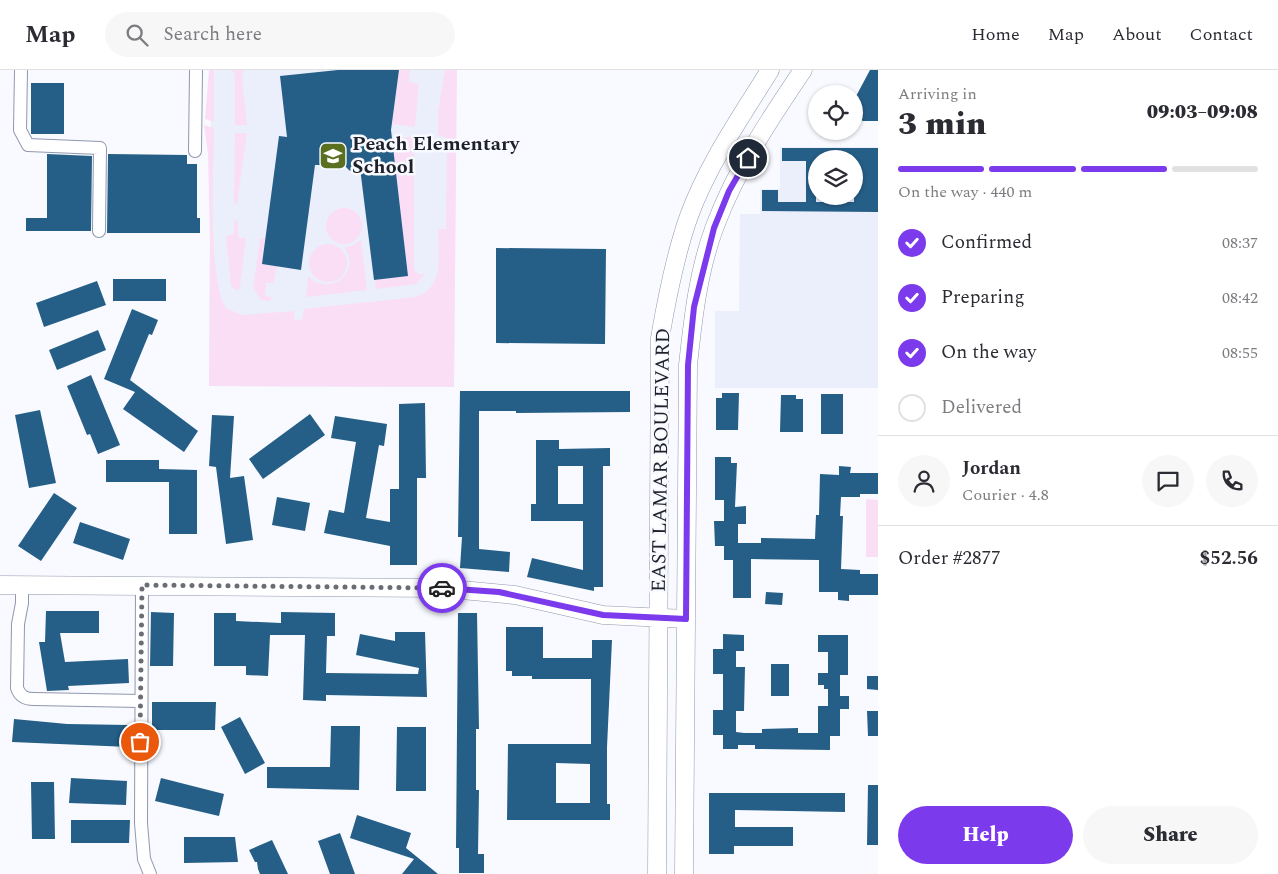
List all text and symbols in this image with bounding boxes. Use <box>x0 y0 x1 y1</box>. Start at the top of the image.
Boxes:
search box <box>105 12 455 57</box>
text: Map <box>25 17 75 53</box>
text: Search here <box>163 20 262 49</box>
icon: search <box>123 21 151 49</box>
text: Home <box>971 21 1020 48</box>
text: Map <box>1048 21 1084 48</box>
text: About <box>1112 21 1162 48</box>
text: Contact <box>1190 21 1253 48</box>
text: Arriving in <box>898 82 977 106</box>
map controls <box>808 85 863 205</box>
button: locate <box>808 85 863 140</box>
text: 09:03–09:08 <box>1147 98 1258 127</box>
text: 3 min <box>898 100 986 149</box>
place label: Peach Elementary School <box>352 129 521 182</box>
pin <box>727 137 769 179</box>
school or university icon: Peach Elementary School <box>318 141 348 171</box>
icon: home <box>734 144 762 172</box>
button: layers <box>808 150 863 205</box>
text: On the way · 440 m <box>898 180 1032 204</box>
text: Confirmed <box>941 228 1032 257</box>
icon: check <box>898 229 926 257</box>
text: 08:37 <box>1222 231 1258 255</box>
text: Preparing <box>941 283 1025 312</box>
icon: check <box>898 284 926 312</box>
text: 08:42 <box>1222 286 1258 310</box>
street label: EAST LAMAR BOULEVARD <box>644 328 678 592</box>
text: On the way <box>941 338 1037 367</box>
icon: check <box>898 339 926 367</box>
text: 08:55 <box>1222 341 1258 365</box>
text: Delivered <box>941 393 1022 422</box>
text: Jordan <box>962 454 1021 483</box>
button: person <box>898 455 950 507</box>
button: chat <box>1142 455 1194 507</box>
button: phone <box>1206 455 1258 507</box>
text: Courier · 4.8 <box>962 483 1049 507</box>
text: Order #2877 <box>898 544 1001 573</box>
text: $52.56 <box>1200 544 1258 573</box>
courier <box>417 563 467 613</box>
icon: car <box>428 574 456 602</box>
pin <box>119 721 161 763</box>
icon: bag <box>126 728 154 756</box>
button: Help <box>898 806 1073 864</box>
button: Share <box>1083 806 1258 864</box>

